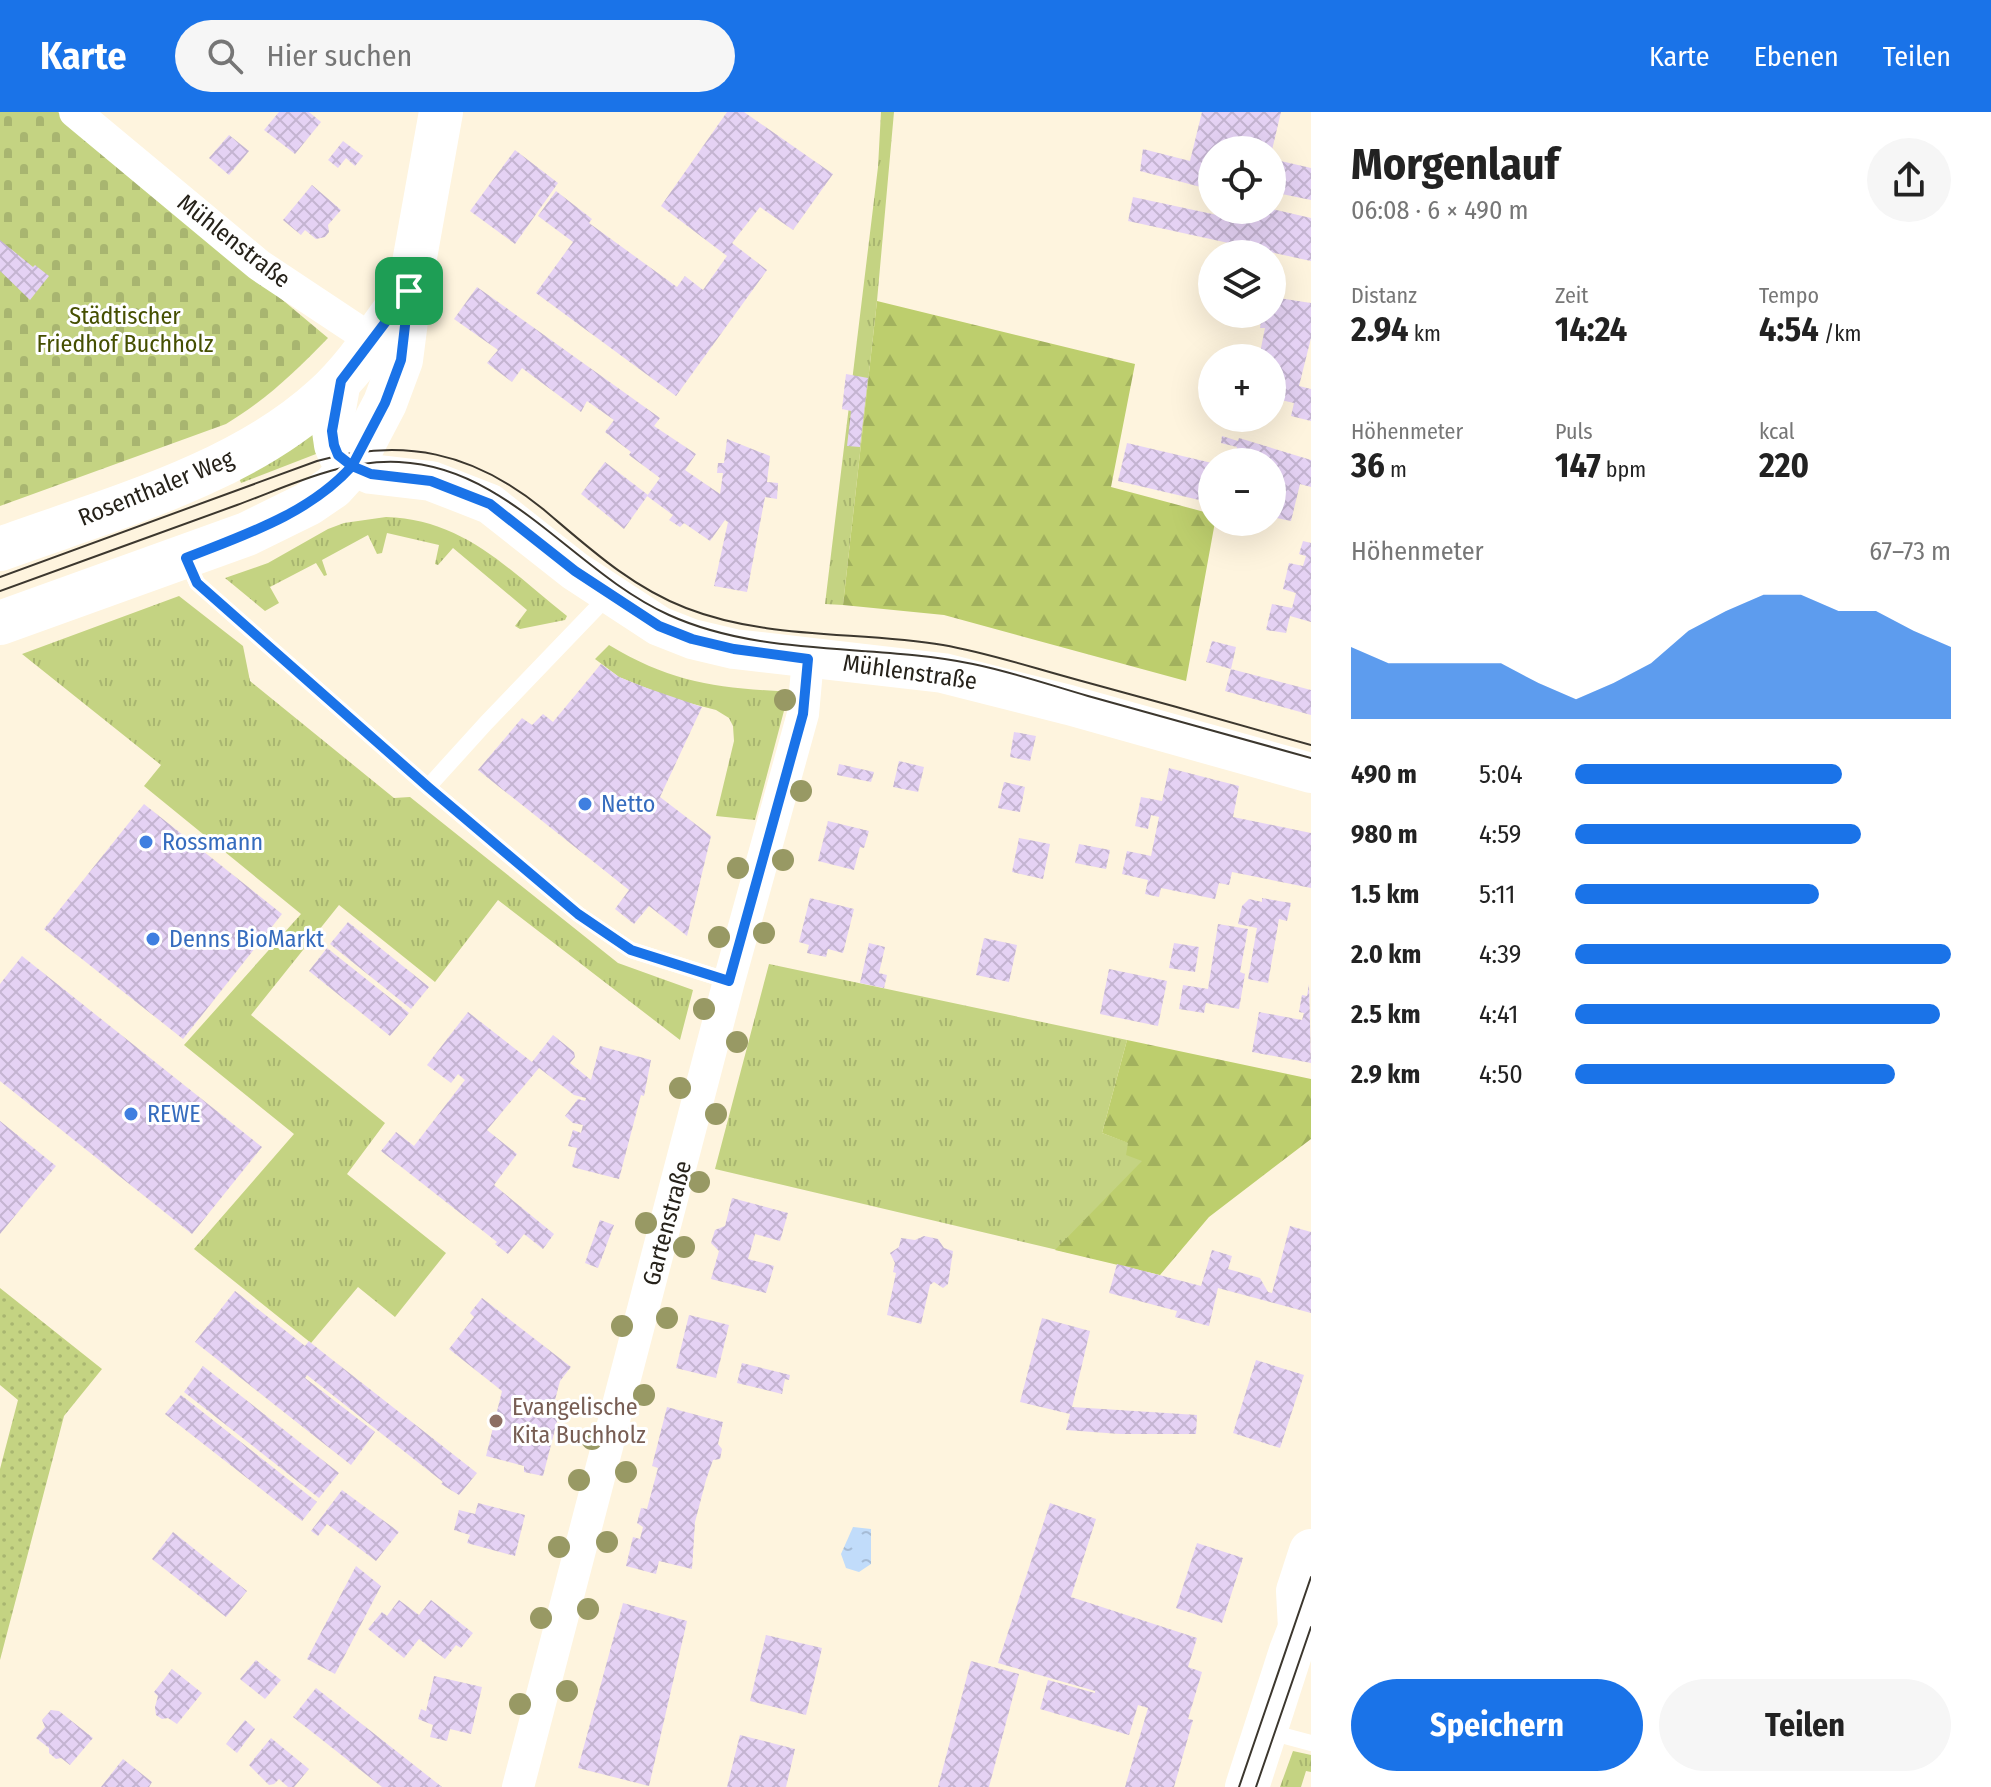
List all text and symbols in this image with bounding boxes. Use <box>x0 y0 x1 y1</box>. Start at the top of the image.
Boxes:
search box <box>175 20 735 92</box>
text: Karte <box>40 33 127 79</box>
icon: search <box>203 34 247 78</box>
text: Hier suchen <box>267 38 412 74</box>
text: Karte <box>1649 40 1710 73</box>
text: Ebenen <box>1754 40 1839 73</box>
text: Teilen <box>1883 40 1951 73</box>
map controls <box>1198 136 1286 536</box>
button: locate <box>1198 136 1286 224</box>
text: Morgenlauf <box>1351 138 1559 191</box>
button: share <box>1867 138 1951 222</box>
street label: Mühlenstraße <box>172 188 296 294</box>
text: 06:08 · 6 × 490 m <box>1351 195 1529 226</box>
button: layers <box>1198 240 1286 328</box>
pin <box>375 257 443 325</box>
icon: arrive <box>387 269 431 313</box>
text: Distanz <box>1351 282 1417 309</box>
text: Zeit <box>1555 282 1589 309</box>
text: Tempo <box>1759 282 1819 309</box>
park label: Städtischer Friedhof Buchholz <box>37 302 214 358</box>
text: 2.94 <box>1351 309 1409 350</box>
text: 14:24 <box>1555 309 1627 350</box>
text: 4:54 <box>1759 309 1819 350</box>
text: km <box>1409 320 1441 347</box>
text: /km <box>1819 320 1861 347</box>
button: + <box>1198 344 1286 432</box>
text: Höhenmeter <box>1351 418 1463 445</box>
text: Puls <box>1555 418 1593 445</box>
text: kcal <box>1759 418 1795 445</box>
street label: Rosenthaler Weg <box>74 444 238 532</box>
text: 36 <box>1351 445 1385 486</box>
text: 147 <box>1555 445 1601 486</box>
text: 220 <box>1759 445 1809 486</box>
button: − <box>1198 448 1286 536</box>
text: m <box>1385 456 1407 483</box>
text: bpm <box>1601 456 1646 483</box>
text: Höhenmeter <box>1351 536 1484 567</box>
text: 67–73 m <box>1869 536 1951 567</box>
street label: Mühlenstraße <box>841 649 979 695</box>
text: 490 m <box>1351 759 1417 790</box>
text: 5:04 <box>1479 759 1523 790</box>
place label: Netto <box>601 790 655 818</box>
marker: Netto <box>576 795 594 813</box>
text: 980 m <box>1351 819 1418 850</box>
text: 4:59 <box>1479 819 1521 850</box>
place label: Rossmann <box>162 828 263 856</box>
marker: Rossmann <box>137 833 155 851</box>
text: 1.5 km <box>1351 879 1419 910</box>
text: 5:11 <box>1479 879 1515 910</box>
place label: Denns BioMarkt <box>169 925 324 953</box>
marker: Denns BioMarkt <box>144 930 162 948</box>
text: 2.0 km <box>1351 939 1421 970</box>
text: 4:39 <box>1479 939 1521 970</box>
text: 2.5 km <box>1351 999 1421 1030</box>
text: 4:41 <box>1479 999 1518 1030</box>
text: 2.9 km <box>1351 1059 1420 1090</box>
text: 4:50 <box>1479 1059 1523 1090</box>
place label: REWE <box>147 1100 201 1128</box>
marker: REWE <box>122 1105 140 1123</box>
street label: Gartenstraße <box>637 1158 697 1288</box>
place label: Evangelische Kita Buchholz <box>512 1393 646 1449</box>
marker: Evangelische Kita Buchholz <box>487 1412 505 1430</box>
button: Speichern <box>1351 1679 1643 1771</box>
button: Teilen <box>1659 1679 1951 1771</box>

